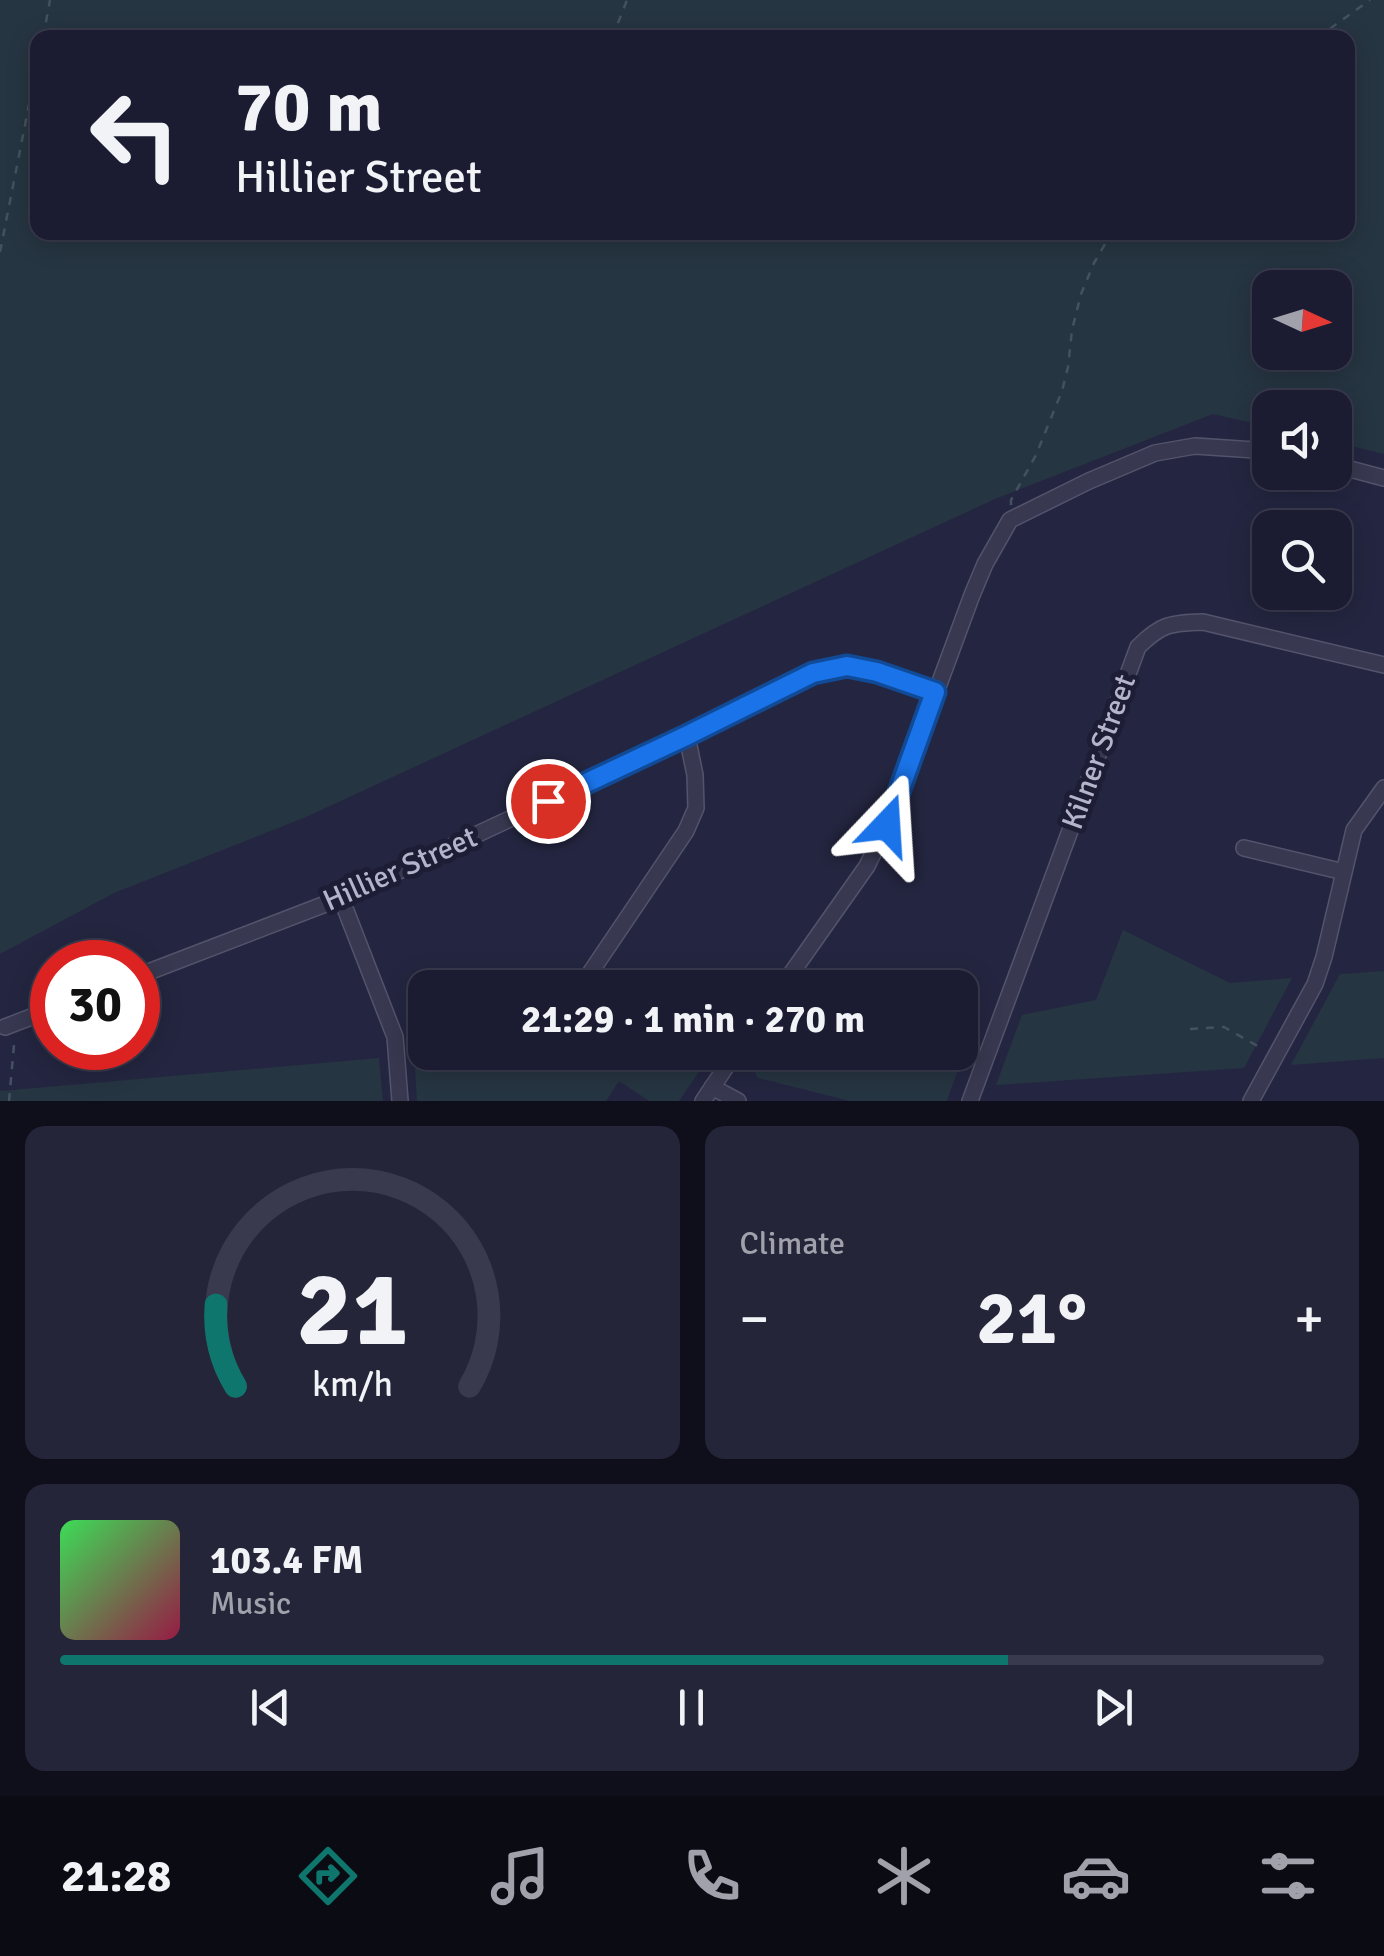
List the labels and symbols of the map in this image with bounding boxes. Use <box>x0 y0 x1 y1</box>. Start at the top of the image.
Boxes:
north arrow <box>1252 270 1352 370</box>
street label: Kilner Street <box>1054 670 1144 834</box>
pin <box>506 759 591 844</box>
position arrow <box>835 773 939 877</box>
street label: Hillier Street <box>317 819 483 919</box>
speed limit sign: 30 <box>30 940 160 1070</box>

